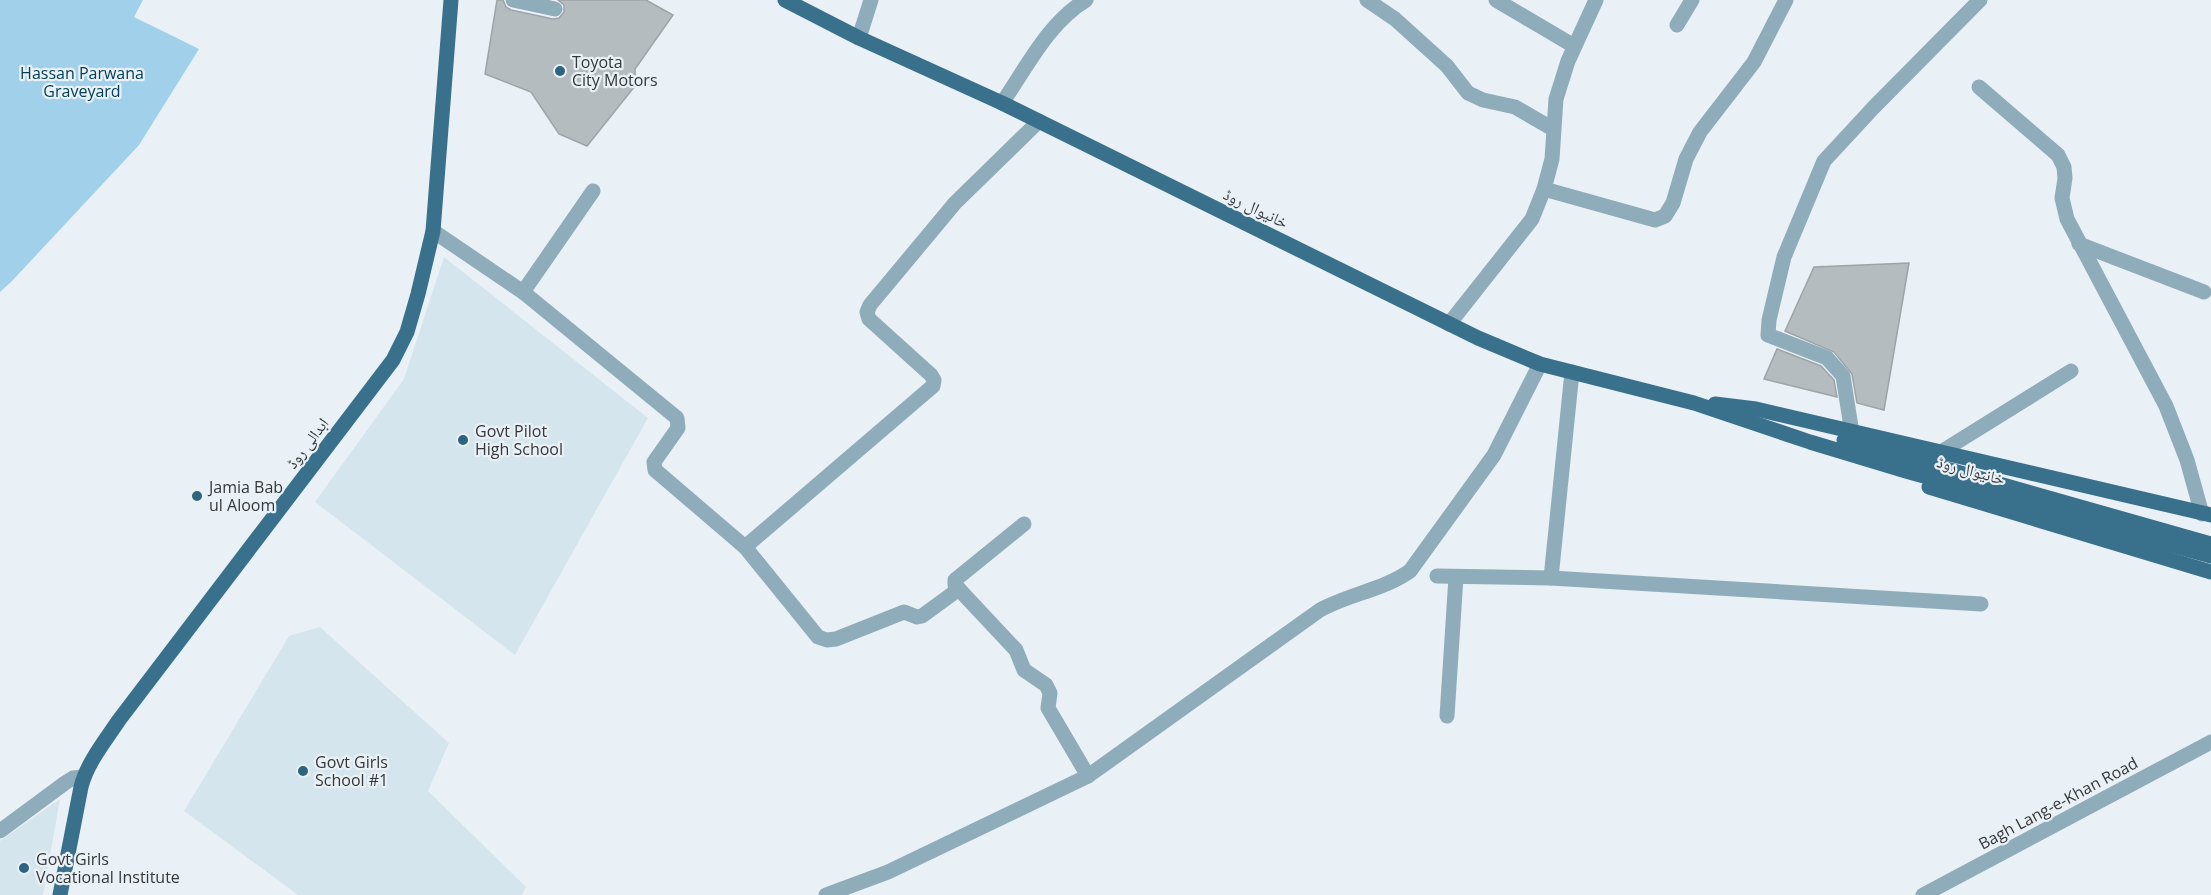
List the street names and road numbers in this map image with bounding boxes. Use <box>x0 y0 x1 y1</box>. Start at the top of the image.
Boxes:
street label: خانیوال روڈ <box>1220 183 1292 233</box>
street label: ابدالی روڈ <box>281 413 333 473</box>
street label: خانیوال روڈ <box>1935 450 2007 490</box>
street label: Bagh Lang-e-Khan Road <box>1974 752 2142 854</box>

